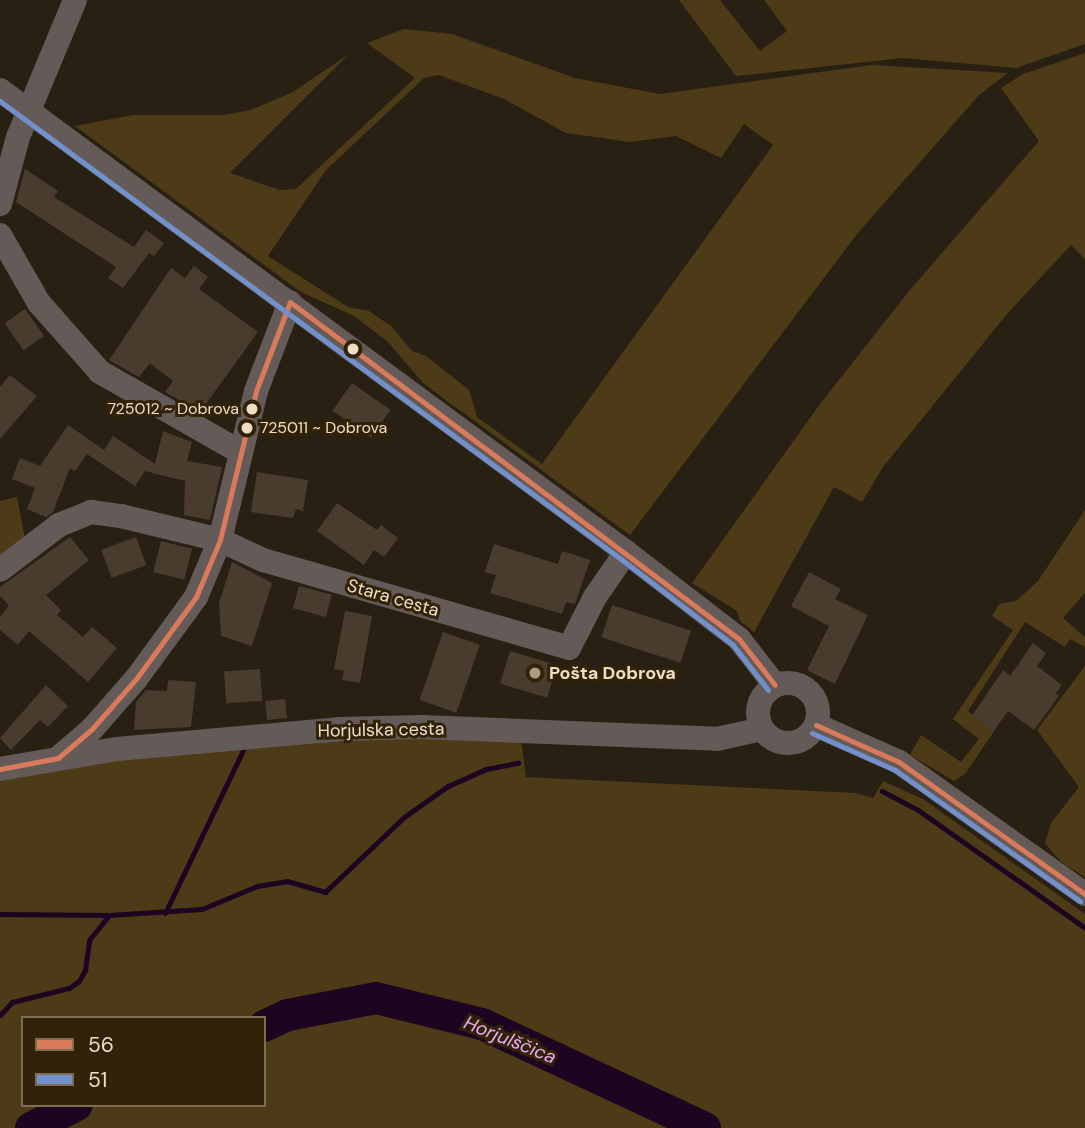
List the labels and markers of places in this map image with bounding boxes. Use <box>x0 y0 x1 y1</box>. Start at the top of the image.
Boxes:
unlabelled marker <box>346 342 360 356</box>
place label: 725012 ~ Dobrova <box>107 399 239 419</box>
marker: 725012 ~ Dobrova <box>245 402 259 416</box>
place label: 725011 ~ Dobrova <box>260 418 387 438</box>
marker: 725011 ~ Dobrova <box>240 421 254 435</box>
place label: Pošta Dobrova <box>549 662 676 684</box>
marker: Pošta Dobrova <box>527 665 543 681</box>

